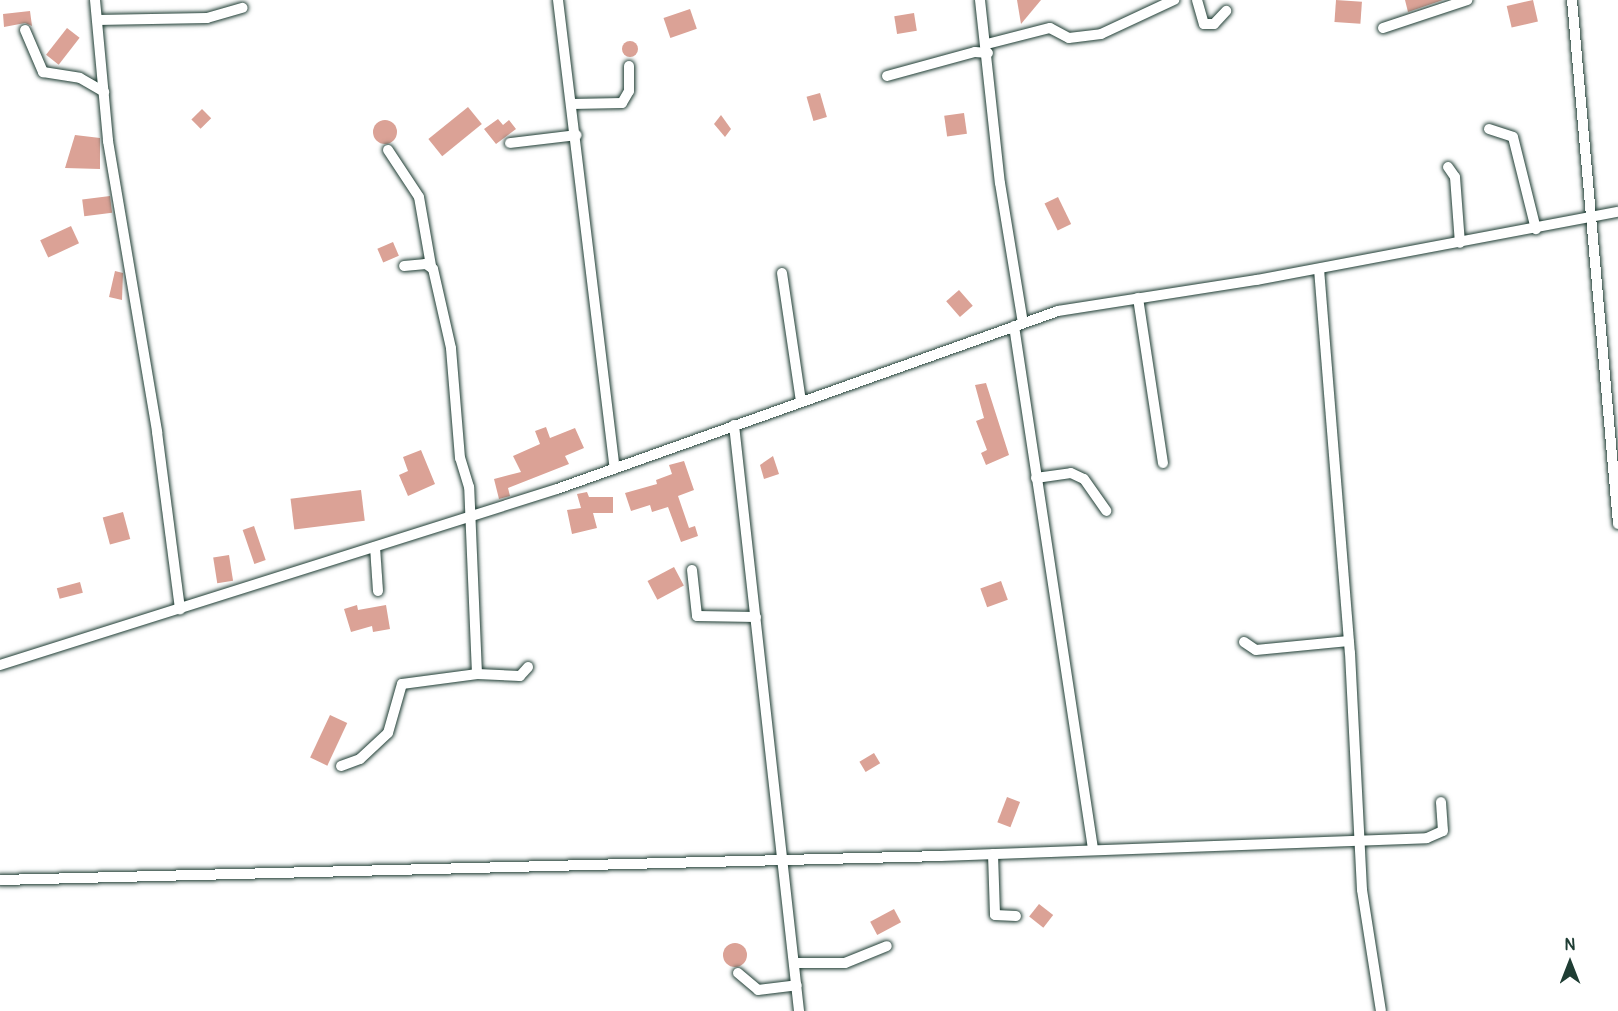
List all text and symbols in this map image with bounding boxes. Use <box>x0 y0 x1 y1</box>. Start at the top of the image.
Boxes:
north arrow <box>1540 933 1600 993</box>
text: N <box>1565 935 1575 955</box>

